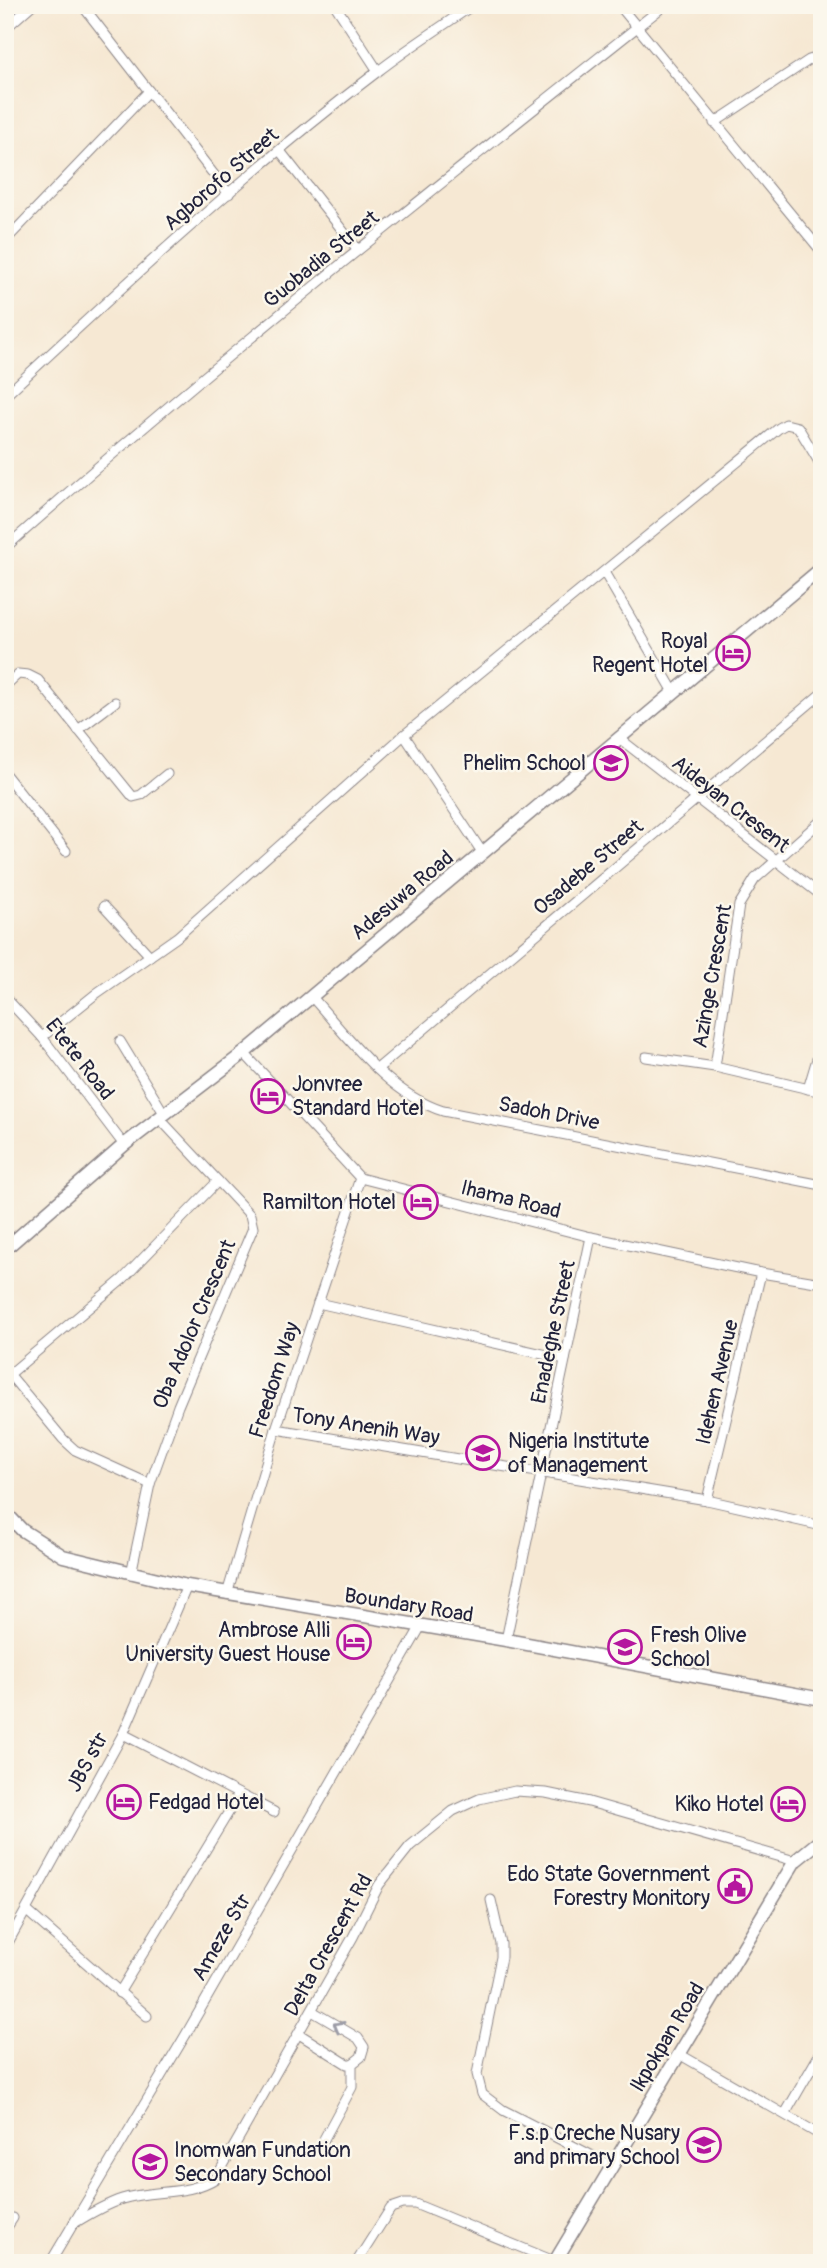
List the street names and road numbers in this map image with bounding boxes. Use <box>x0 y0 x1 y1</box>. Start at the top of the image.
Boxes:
street label: Agborofo Street <box>158 122 285 237</box>
street label: Guobadia Street <box>258 204 385 314</box>
street label: Aideyan Cresent <box>666 750 796 859</box>
street label: Osadebe Street <box>528 813 649 921</box>
street label: Adesuwa Road <box>345 845 459 946</box>
street label: Azinge Crescent <box>687 901 739 1050</box>
street label: Etete Road <box>39 1013 120 1106</box>
street label: Sadoh Drive <box>496 1090 602 1137</box>
street label: Ihama Road <box>458 1174 564 1225</box>
street label: Oba Adolor Crescent <box>147 1235 243 1413</box>
street label: Enadeghe Street <box>525 1257 582 1406</box>
street label: Idehen Avenue <box>690 1316 745 1447</box>
street label: Freedom Way <box>243 1319 306 1442</box>
street label: Tony Anenih Way <box>290 1402 442 1451</box>
street label: Boundary Road <box>343 1582 475 1629</box>
street label: JBS str <box>60 1727 115 1797</box>
street label: Delta Crescent Rd <box>278 1869 379 2021</box>
street label: Ameze Str <box>186 1888 257 1986</box>
street label: Ikpokpan Road <box>624 1977 711 2097</box>

